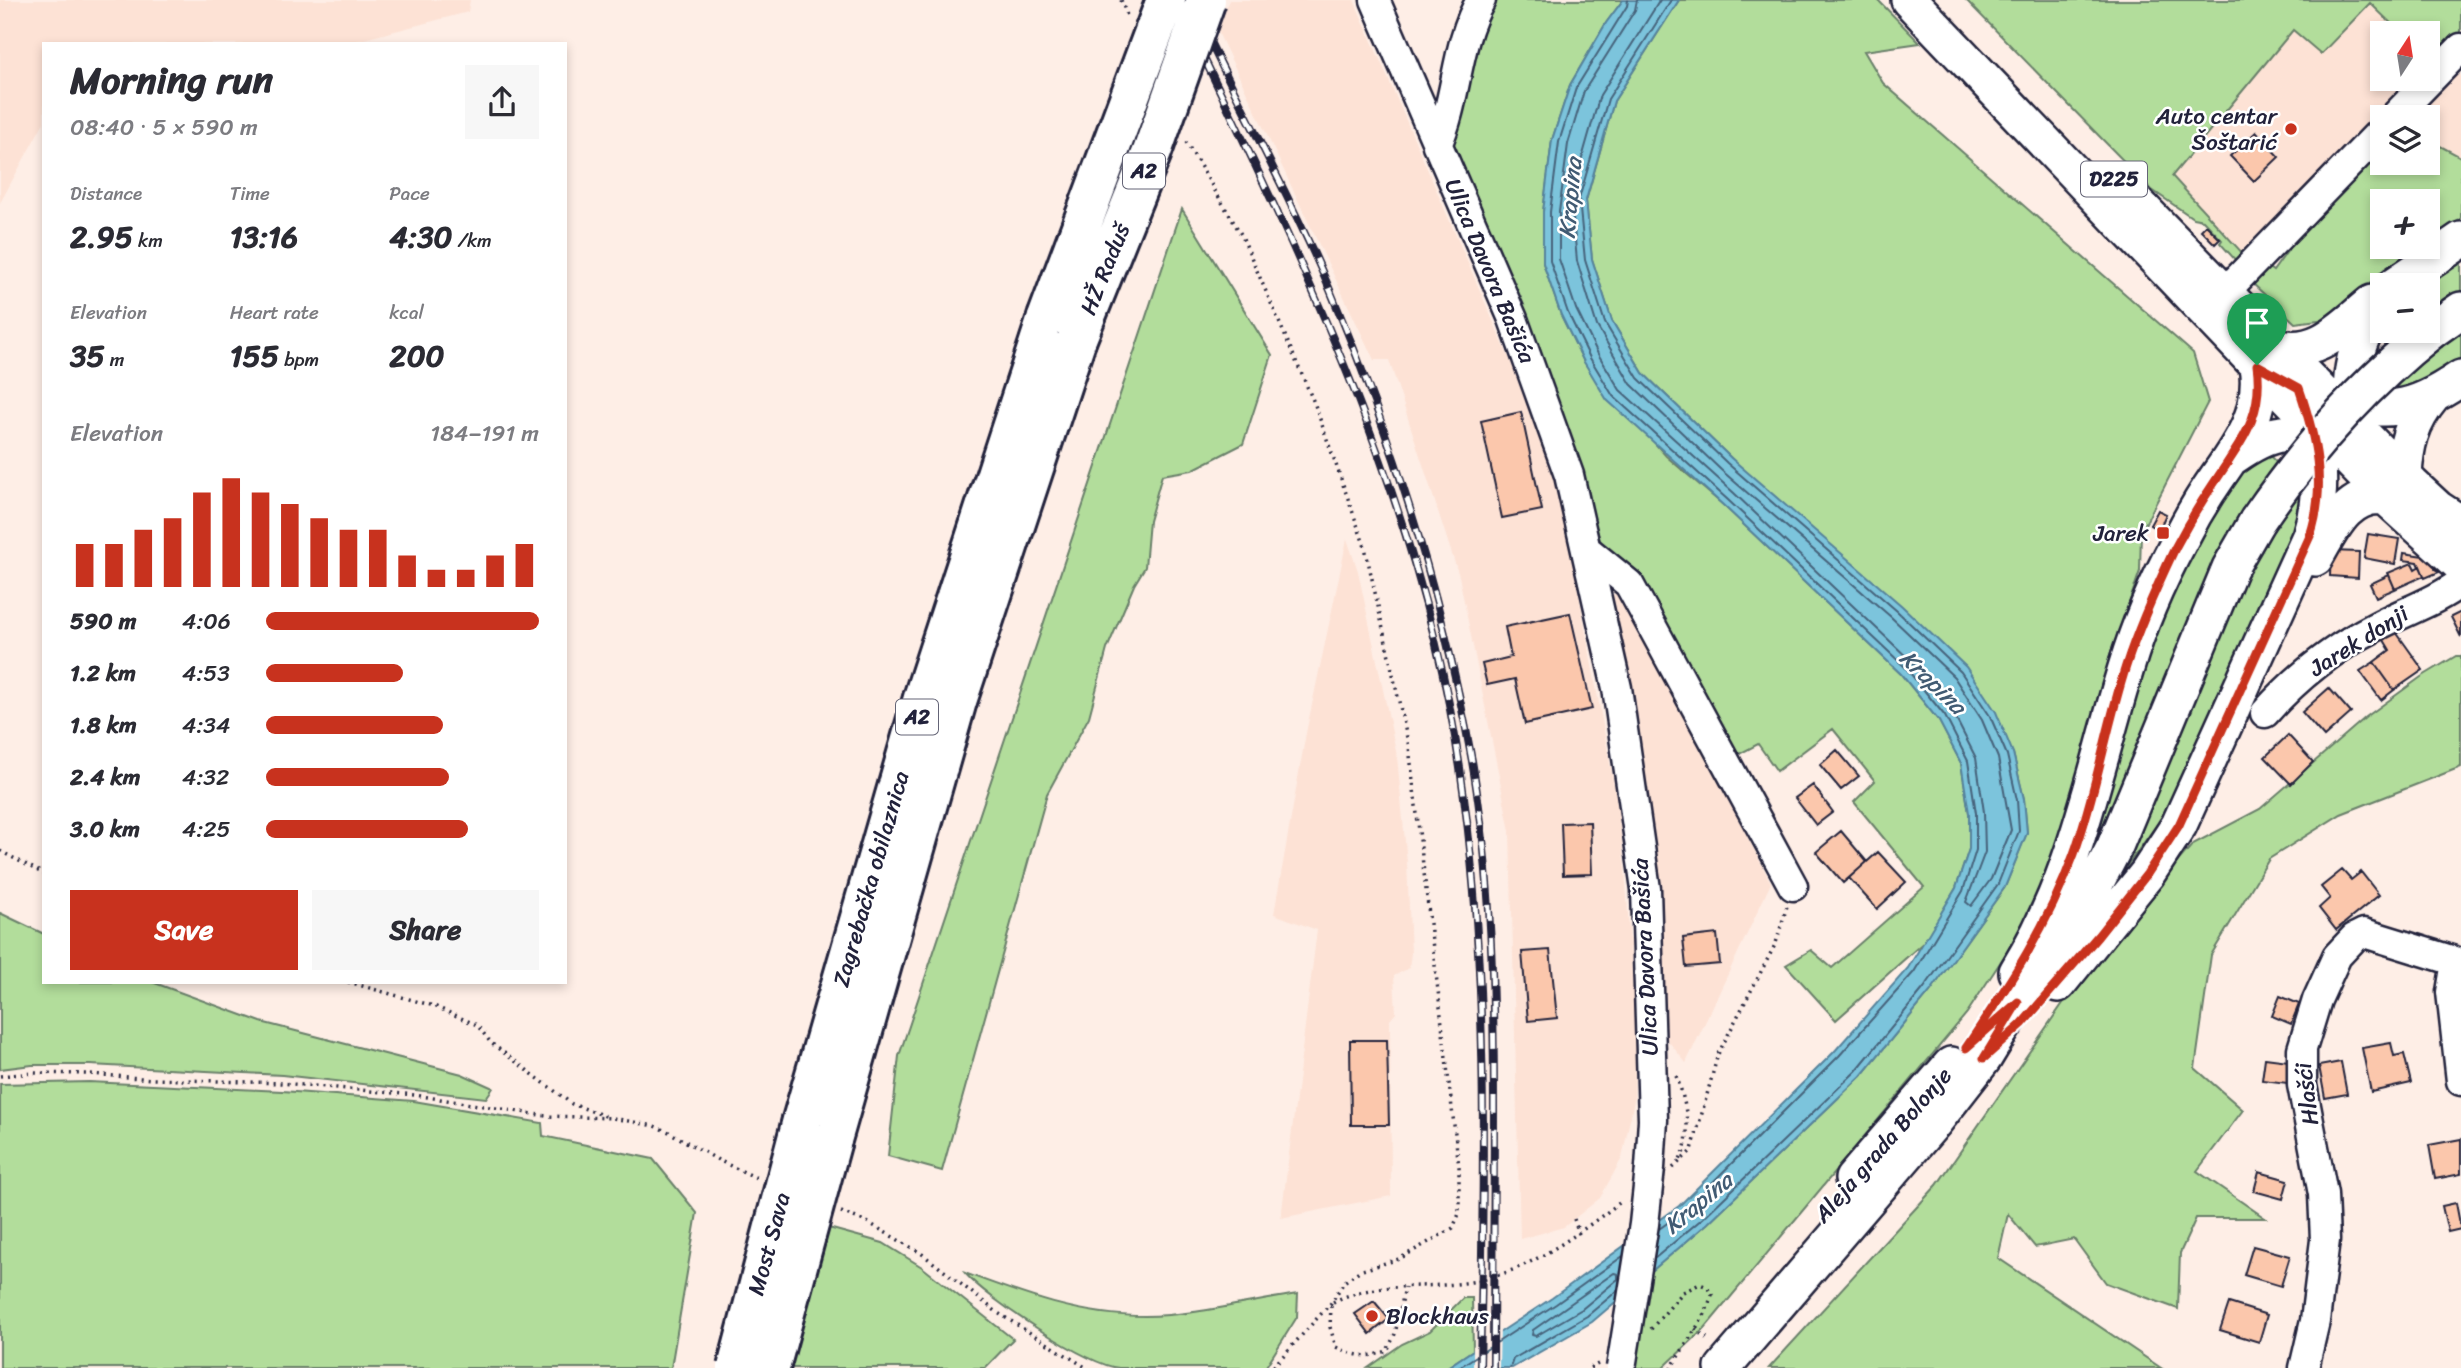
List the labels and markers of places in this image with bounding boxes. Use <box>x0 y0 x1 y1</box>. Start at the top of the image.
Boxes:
place label: Auto centar Šoštarić <box>2155 96 2280 163</box>
marker: Auto centar Šoštarić <box>2283 121 2299 137</box>
pin <box>2227 293 2287 365</box>
place label: Jarek <box>2092 513 2149 554</box>
marker: Jarek <box>2155 525 2171 541</box>
place label: Blockhaus <box>1386 1296 1489 1337</box>
marker: Blockhaus <box>1364 1308 1380 1324</box>

